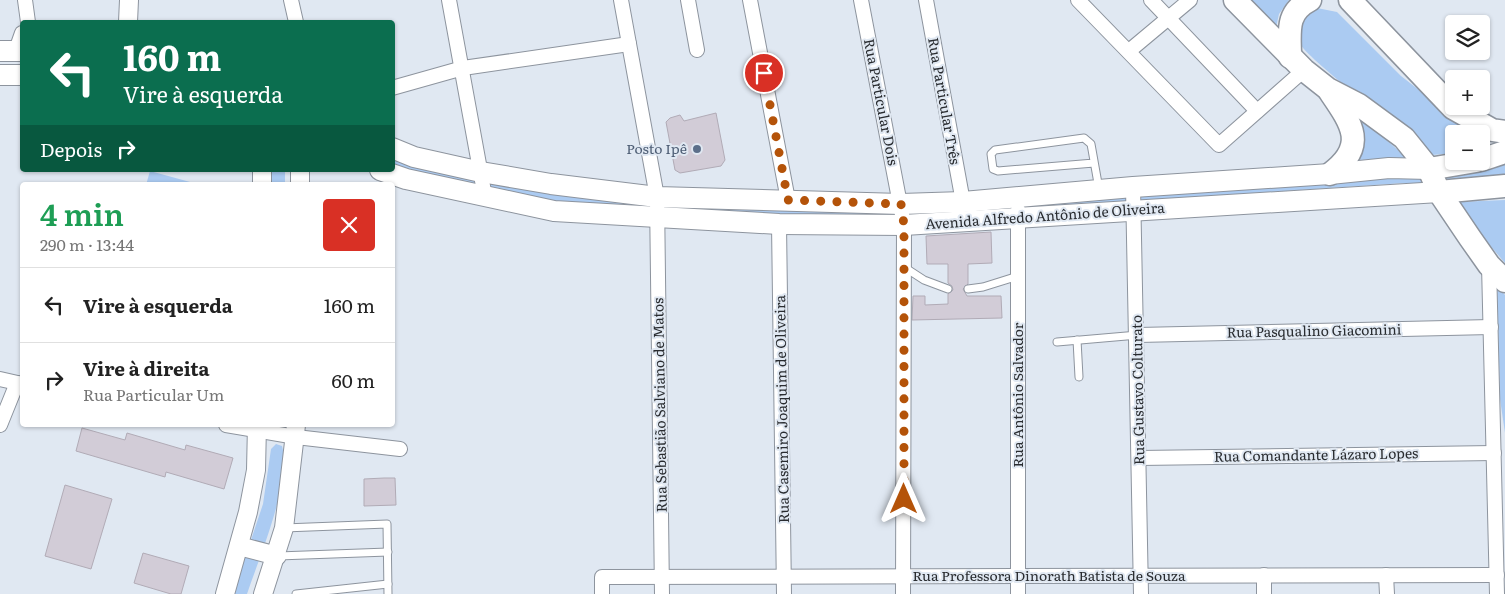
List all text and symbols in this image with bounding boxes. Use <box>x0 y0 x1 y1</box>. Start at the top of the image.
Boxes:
map controls <box>1445 15 1490 170</box>
button: layers <box>1445 15 1490 60</box>
text: 160 m <box>123 30 221 82</box>
street label: Rua Particular Três <box>924 36 966 166</box>
street label: Rua Particular Dois <box>860 37 904 167</box>
icon: left <box>40 40 105 105</box>
pin <box>743 52 785 94</box>
icon: arrive <box>750 59 778 87</box>
button: + <box>1445 70 1490 115</box>
text: Vire à esquerda <box>123 77 283 110</box>
button: − <box>1445 125 1490 170</box>
text: Depois <box>40 135 102 163</box>
icon: right <box>112 135 140 163</box>
place label: Posto Ipê <box>626 138 687 158</box>
marker: Posto Ipê <box>691 143 703 155</box>
text: 4 min <box>40 191 124 235</box>
street label: Avenida Alfredo Antônio de Oliveira <box>925 197 1166 233</box>
button: close <box>323 199 375 251</box>
text: 290 m · 13:44 <box>40 232 134 256</box>
icon: left <box>40 291 68 319</box>
text: Vire à esquerda <box>83 291 233 319</box>
text: 160 m <box>324 291 375 319</box>
street label: Rua Casemiro Joaquim de Oliveira <box>769 294 793 523</box>
street label: Rua Sebastião Salviano de Matos <box>647 298 671 513</box>
street label: Rua Gustavo Colturato <box>1126 315 1148 465</box>
street label: Rua Pasqualino Giacomini <box>1226 318 1402 342</box>
street label: Rua Antônio Salvador <box>1007 322 1027 467</box>
text: Vire à direita <box>83 354 210 382</box>
icon: right <box>40 366 68 394</box>
text: 60 m <box>332 366 375 394</box>
text: Rua Particular Um <box>83 382 224 406</box>
street label: Rua Comandante Lázaro Lopes <box>1214 442 1418 466</box>
position arrow <box>877 472 929 524</box>
street label: Rua Professora Dinorath Batista de Souza <box>913 565 1186 585</box>

